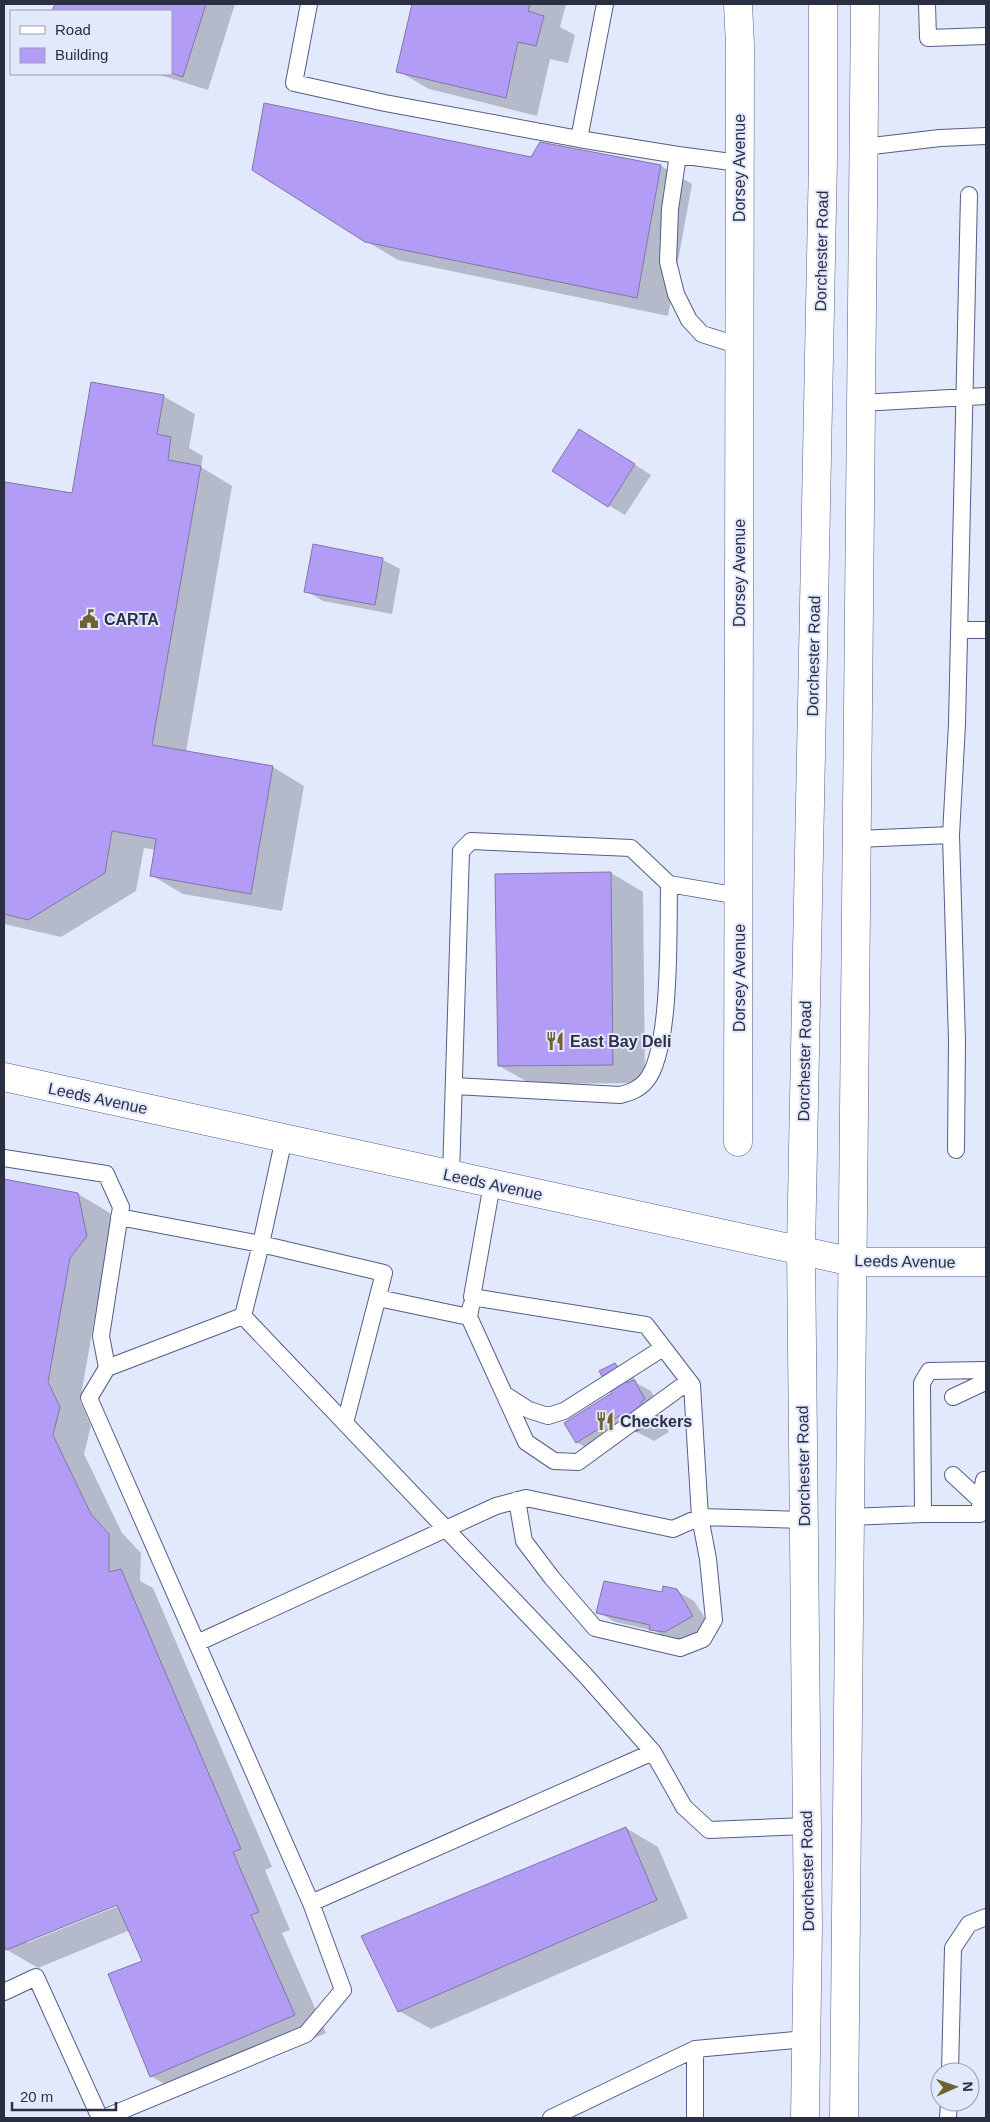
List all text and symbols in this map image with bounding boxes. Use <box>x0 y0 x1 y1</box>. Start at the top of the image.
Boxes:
legend <box>10 10 172 75</box>
text: Road <box>55 21 91 38</box>
text: Building <box>55 46 108 63</box>
street label: Dorsey Avenue <box>731 114 748 222</box>
street label: Dorchester Road <box>812 190 831 312</box>
street label: Dorsey Avenue <box>731 519 748 627</box>
street label: Dorchester Road <box>804 595 823 717</box>
public building icon: CARTA <box>78 608 100 630</box>
place label: CARTA <box>104 611 159 628</box>
street label: Dorsey Avenue <box>731 924 748 1032</box>
street label: Dorchester Road <box>795 1000 814 1122</box>
restaurant icon: East Bay Deli <box>544 1030 566 1052</box>
place label: East Bay Deli <box>570 1033 671 1050</box>
street label: Leeds Avenue <box>47 1080 149 1117</box>
street label: Leeds Avenue <box>442 1166 544 1203</box>
street label: Leeds Avenue <box>854 1252 956 1271</box>
street label: Dorchester Road <box>794 1405 813 1527</box>
restaurant icon: Checkers <box>594 1410 616 1432</box>
place label: Checkers <box>620 1413 692 1430</box>
street label: Dorchester Road <box>798 1810 817 1932</box>
north arrow <box>930 2062 980 2112</box>
scale bar <box>12 2080 116 2112</box>
text: N <box>960 2081 976 2092</box>
text: 20 m <box>20 2088 53 2105</box>

